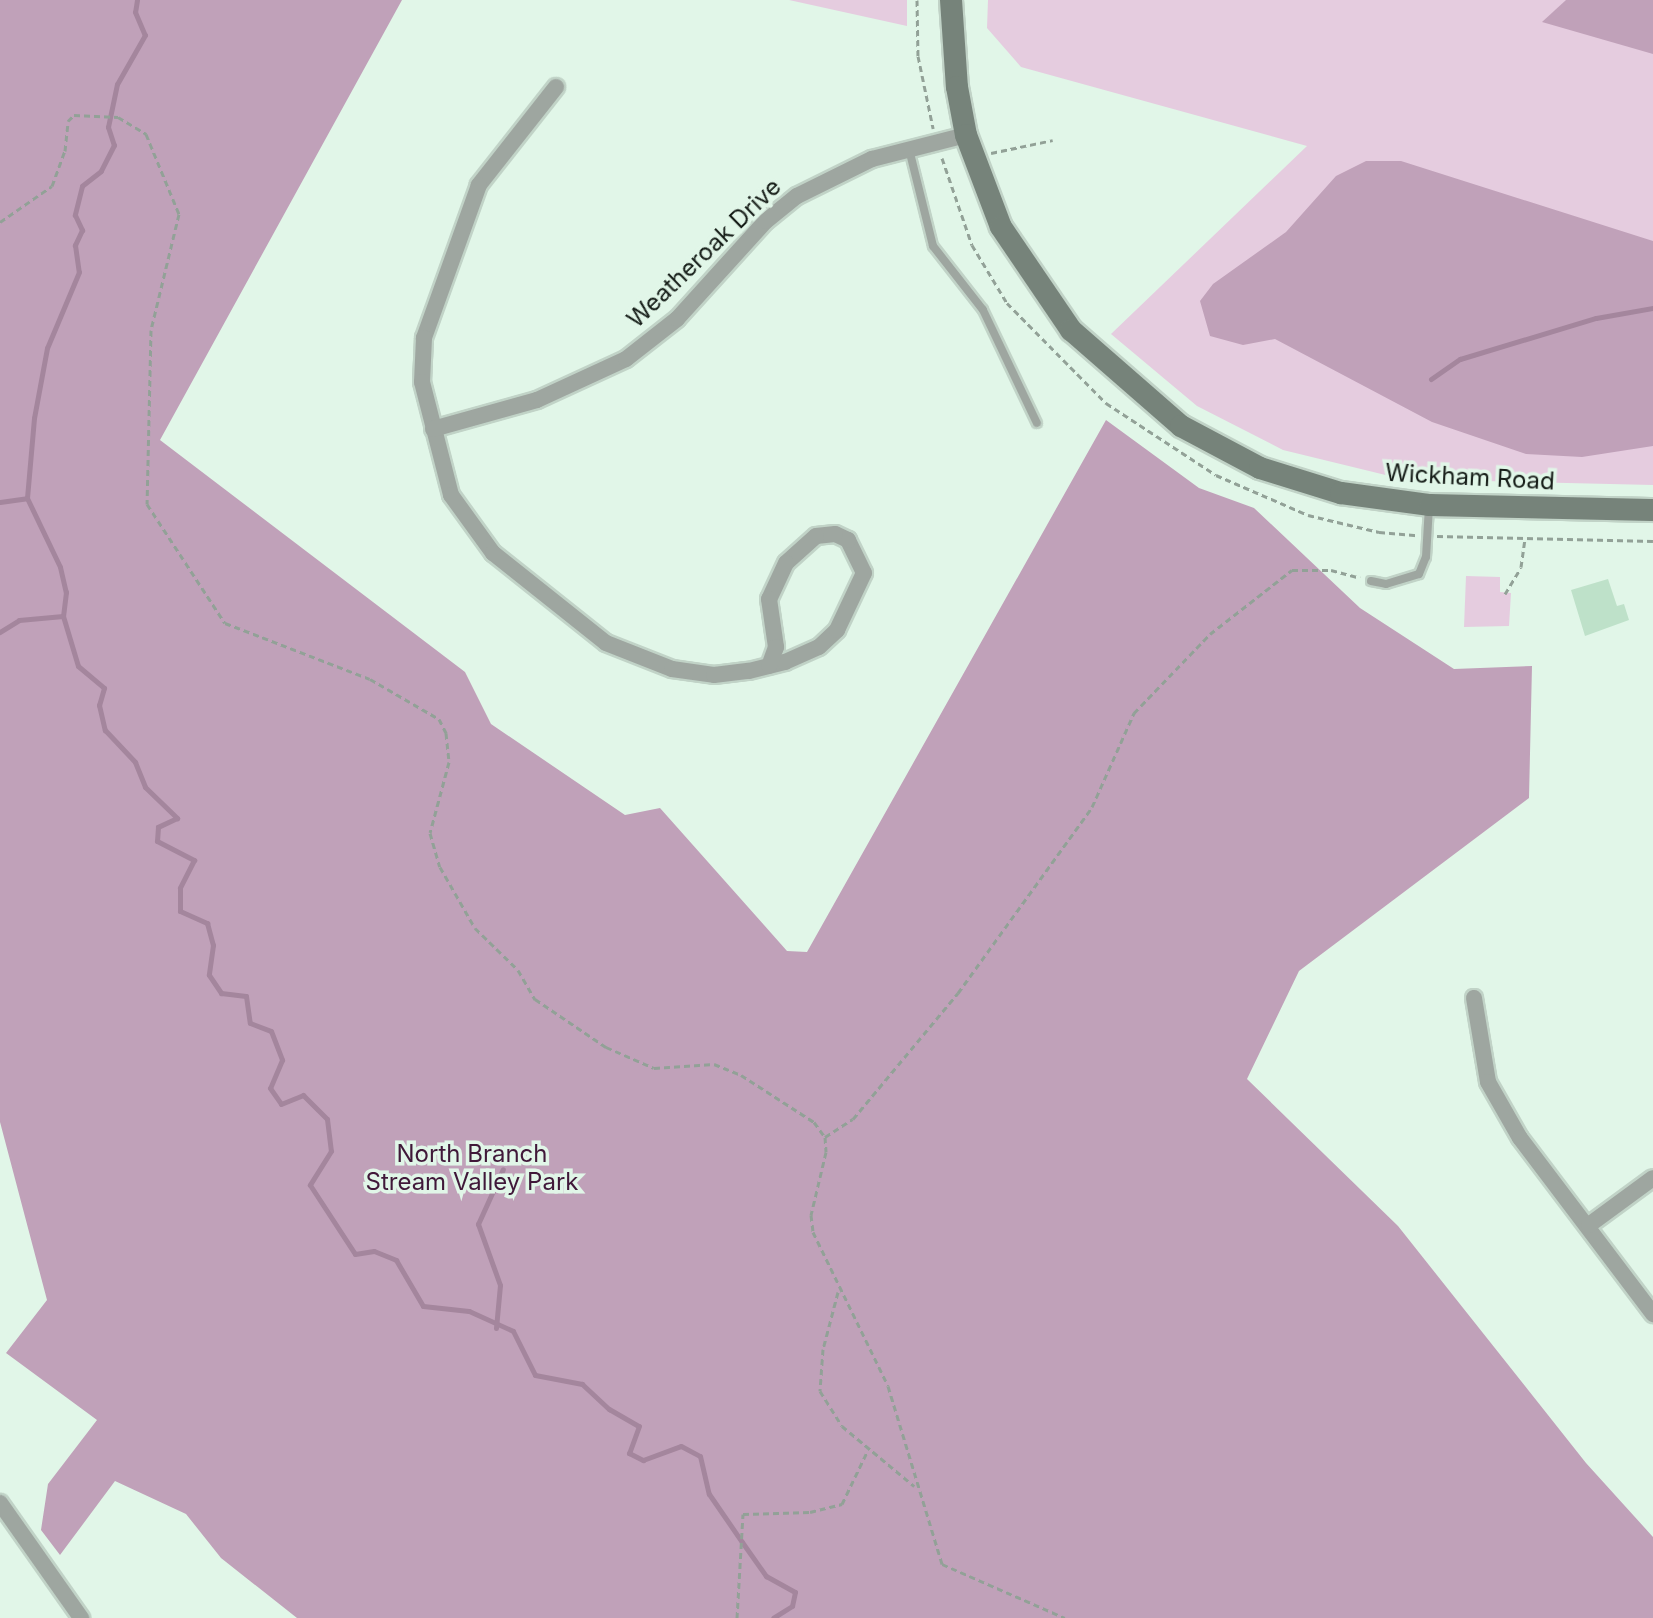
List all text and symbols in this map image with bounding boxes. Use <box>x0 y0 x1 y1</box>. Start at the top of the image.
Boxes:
street label: Weatheroak Drive <box>621 172 787 334</box>
street label: Wickham Road <box>1385 458 1555 496</box>
park label: North Branch Stream Valley Park <box>366 1140 578 1196</box>

